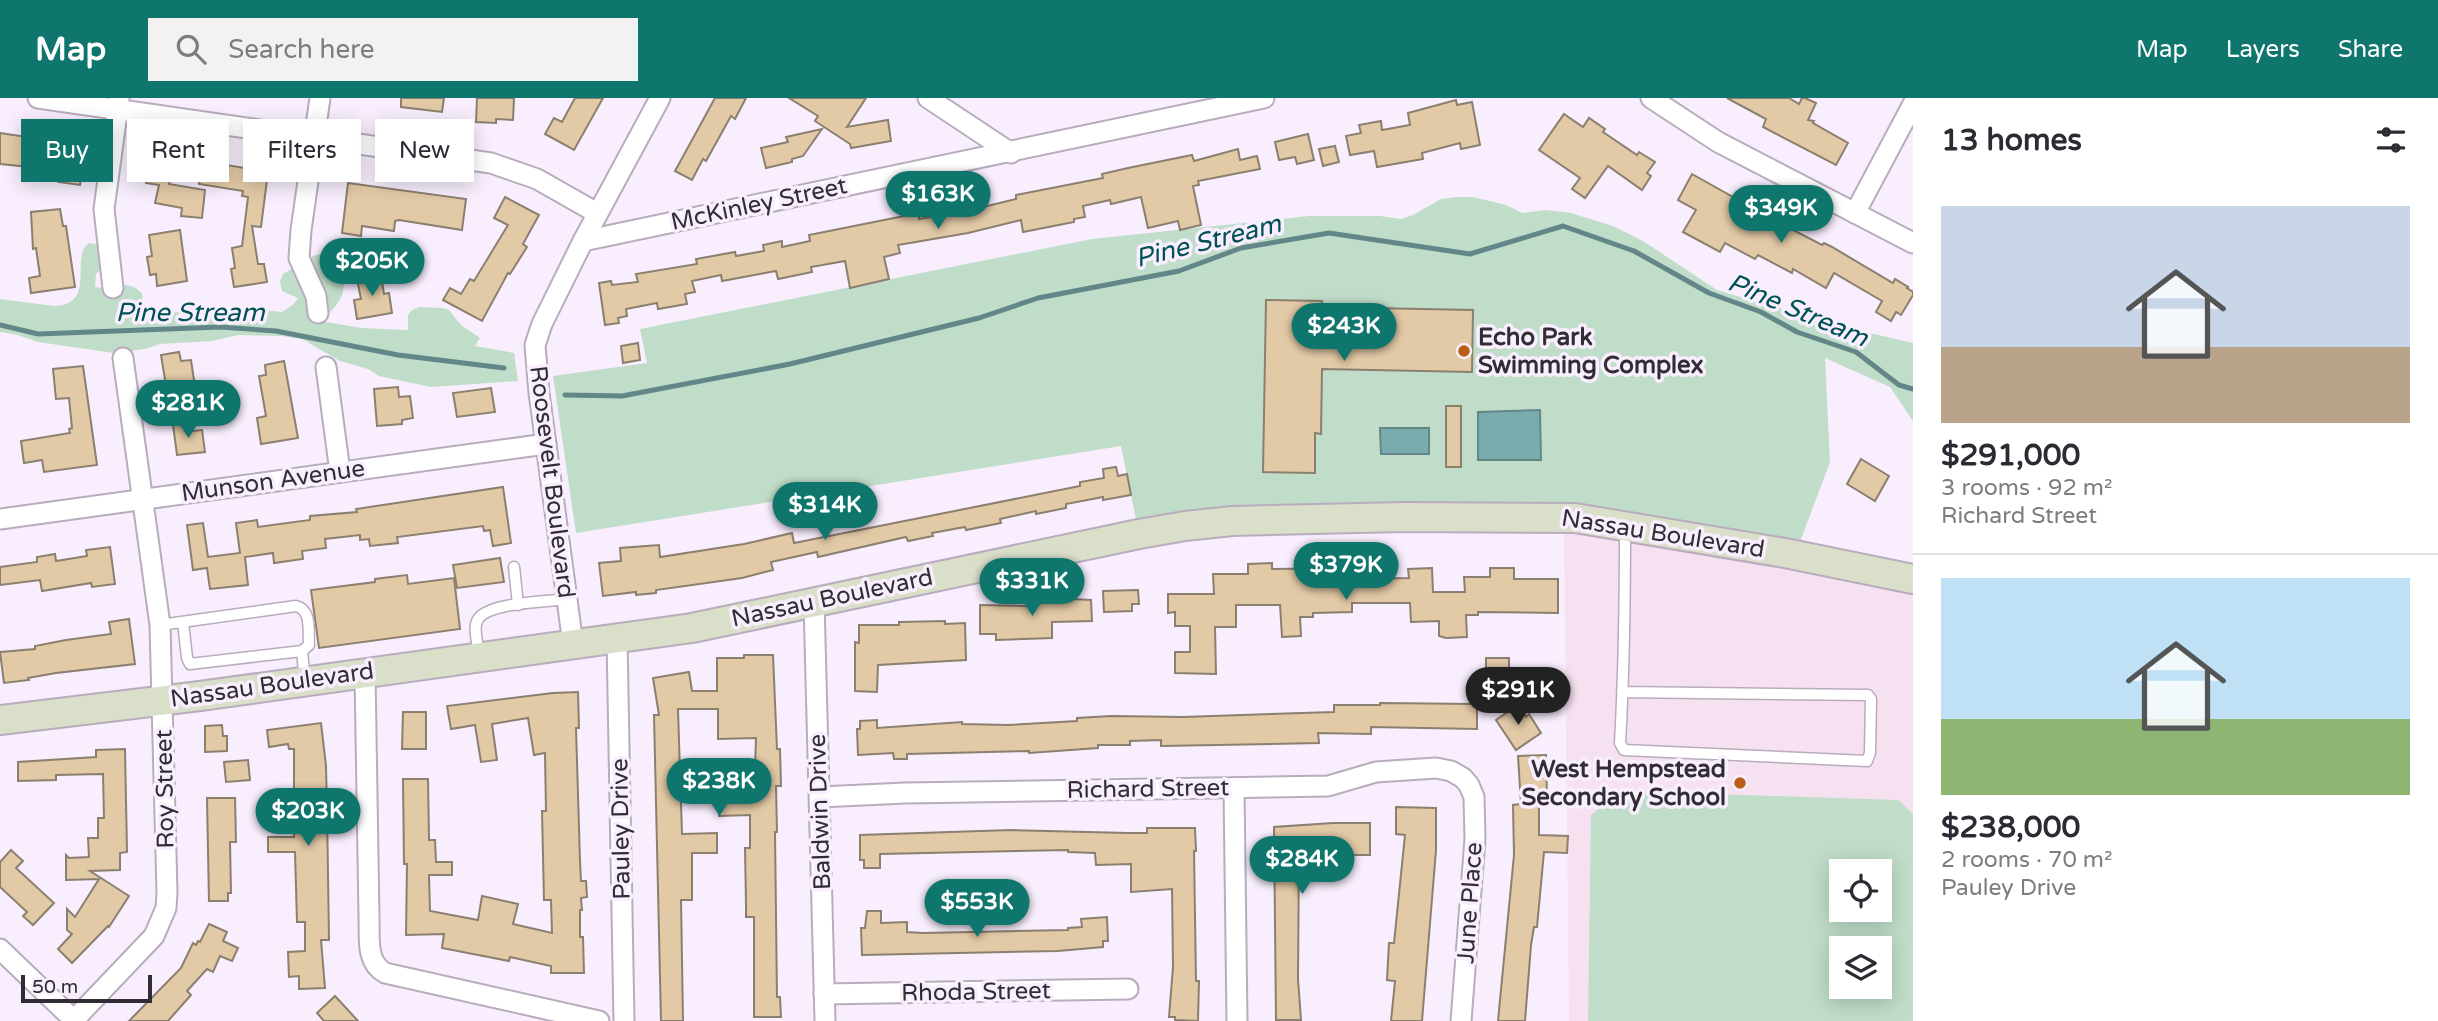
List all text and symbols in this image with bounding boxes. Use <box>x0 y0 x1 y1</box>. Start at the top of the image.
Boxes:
search box <box>148 18 638 81</box>
text: Map <box>35 30 106 69</box>
icon: search <box>172 30 210 68</box>
text: Search here <box>228 34 374 65</box>
text: Map <box>2136 35 2188 64</box>
text: Layers <box>2226 35 2300 64</box>
text: Share <box>2338 35 2403 64</box>
chip: Buy <box>21 119 113 182</box>
chip: Rent <box>127 119 229 182</box>
chip: Filters <box>243 119 361 182</box>
chip: New <box>375 119 474 182</box>
icon: filters <box>2372 121 2410 159</box>
text: 13 homes <box>1941 122 2082 159</box>
street label: McKinley Street <box>668 171 850 237</box>
pin: $163K <box>889 172 987 231</box>
text: $163K <box>902 180 974 208</box>
pin: $349K <box>1732 186 1830 245</box>
text: $349K <box>1745 194 1817 222</box>
water label: Pine Stream <box>1132 208 1285 274</box>
pin: $205K <box>323 238 421 298</box>
text: $205K <box>336 247 408 275</box>
icon: home <box>2113 251 2239 377</box>
water label: Pine Stream <box>1723 267 1874 354</box>
water label: Pine Stream <box>115 297 266 328</box>
pin: $243K <box>1295 303 1393 363</box>
text: $243K <box>1308 312 1380 340</box>
place label: Echo Park Swimming Complex <box>1478 323 1704 380</box>
marker: Echo Park Swimming Complex <box>1456 343 1472 359</box>
street label: Roosevelt Boulevard <box>523 364 581 600</box>
pin: $281K <box>139 380 237 440</box>
text: $281K <box>152 389 224 417</box>
text: $291,000 <box>1941 437 2080 474</box>
street label: Munson Avenue <box>179 454 367 508</box>
text: 3 rooms · 92 m² <box>1941 474 2112 502</box>
pin: $314K <box>776 482 874 542</box>
text: $314K <box>789 491 861 519</box>
text: Richard Street <box>1941 502 2097 530</box>
street label: Nassau Boulevard <box>1559 504 1767 564</box>
pin: $379K <box>1297 542 1395 602</box>
text: $379K <box>1310 551 1382 579</box>
pin: $331K <box>983 559 1081 618</box>
street label: Nassau Boulevard <box>729 562 935 634</box>
text: $331K <box>996 567 1068 595</box>
icon: home <box>2113 623 2239 749</box>
street label: Nassau Boulevard <box>168 656 376 714</box>
pin: $291K <box>1469 668 1567 727</box>
text: $291K <box>1482 676 1554 704</box>
street label: Roy Street <box>149 729 181 849</box>
street label: Baldwin Drive <box>803 733 837 891</box>
place label: West Hempstead Secondary School <box>1521 755 1726 812</box>
street label: Pauley Drive <box>605 758 637 900</box>
pin: $238K <box>670 758 768 818</box>
text: $238K <box>683 767 755 795</box>
street label: Richard Street <box>1066 773 1230 805</box>
marker: West Hempstead Secondary School <box>1732 775 1748 791</box>
pin: $203K <box>259 788 357 848</box>
text: $203K <box>272 797 344 825</box>
text: $238,000 <box>1941 809 2080 846</box>
pin: $284K <box>1253 836 1351 896</box>
street label: June Place <box>1451 841 1489 965</box>
text: $284K <box>1266 845 1338 873</box>
text: 2 rooms · 70 m² <box>1941 846 2112 874</box>
map controls <box>1829 859 1892 999</box>
button: locate <box>1829 859 1892 922</box>
text: Pauley Drive <box>1941 874 2076 902</box>
pin: $553K <box>928 880 1026 939</box>
text: $553K <box>941 888 1013 916</box>
button: layers <box>1829 936 1892 999</box>
scale bar <box>21 972 152 1004</box>
text: 50 m <box>32 976 78 998</box>
street label: Rhoda Street <box>901 976 1051 1008</box>

